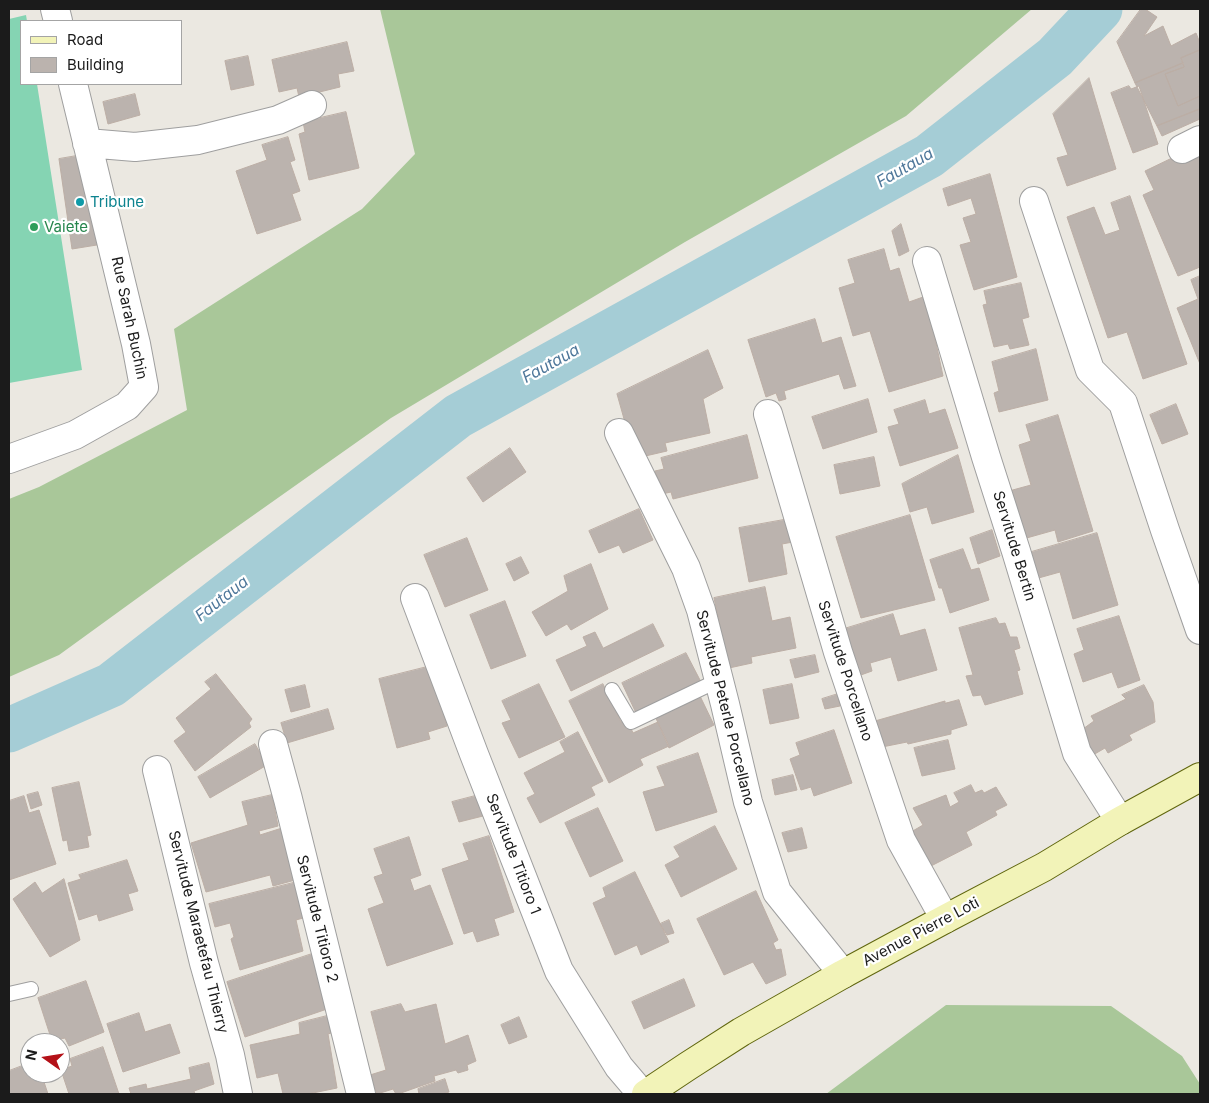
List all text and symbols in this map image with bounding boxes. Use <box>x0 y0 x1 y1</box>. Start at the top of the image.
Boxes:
legend <box>20 20 182 85</box>
text: Road <box>67 30 103 49</box>
text: Building <box>67 55 124 74</box>
water label: Fautaua <box>873 144 937 192</box>
place label: Tribune <box>90 193 144 211</box>
marker: Tribune <box>74 196 86 208</box>
place label: Vaiete <box>44 218 88 236</box>
marker: Vaiete <box>28 221 40 233</box>
street label: Rue Sarah Buchin <box>107 255 151 381</box>
water label: Fautaua <box>519 341 583 387</box>
street label: Servitude Bertin <box>989 489 1039 603</box>
water label: Fautaua <box>192 572 252 626</box>
street label: Servitude Porcellano <box>814 598 876 744</box>
street label: Servitude Peterle Porcellano <box>692 608 758 808</box>
street label: Servitude Titioro 1 <box>482 791 544 917</box>
street label: Servitude Maraetefau Thierry <box>164 829 232 1035</box>
street label: Servitude Titioro 2 <box>292 853 342 985</box>
street label: Avenue Pierre Loti <box>860 894 982 970</box>
north arrow <box>20 1033 70 1083</box>
text: N <box>21 1048 40 1062</box>

